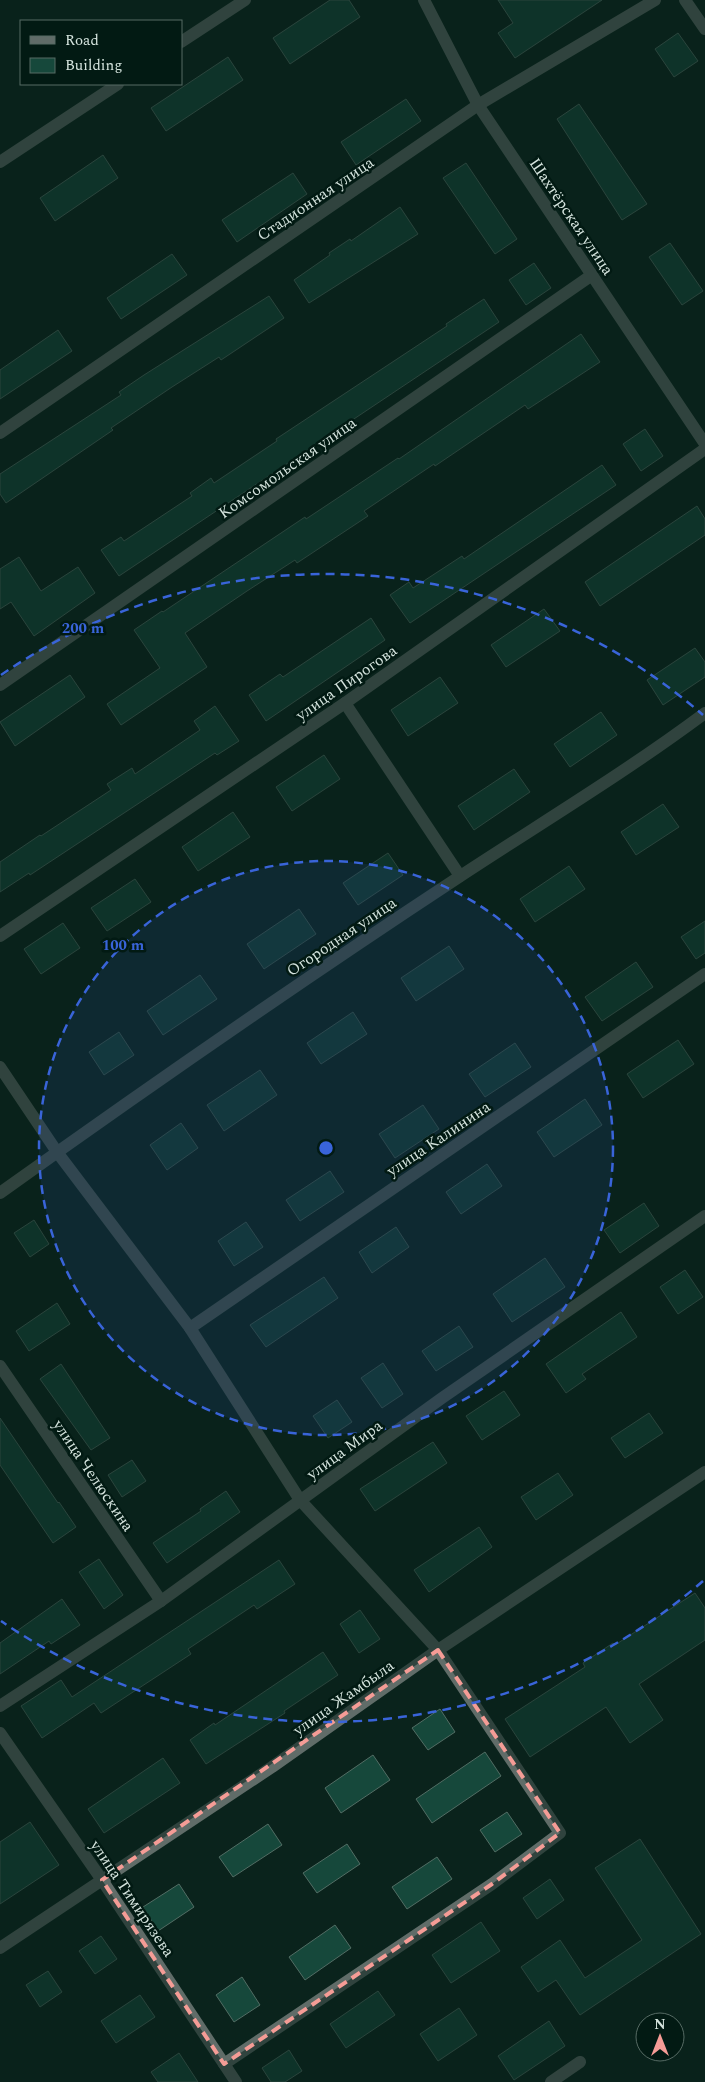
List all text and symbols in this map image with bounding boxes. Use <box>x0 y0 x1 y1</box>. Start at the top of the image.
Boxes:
legend <box>20 20 182 85</box>
text: Road <box>65 29 99 52</box>
text: Building <box>65 54 122 77</box>
street label: Стадионная улица <box>252 151 379 247</box>
street label: Шахтёрская улица <box>523 153 620 280</box>
street label: Комсомольская улица <box>214 411 362 525</box>
text: 200 m <box>62 617 105 640</box>
street label: улица Пирогова <box>290 639 402 727</box>
street label: Огородная улица <box>282 891 402 983</box>
text: 100 m <box>102 934 145 957</box>
street label: улица Калинина <box>381 1095 495 1183</box>
centre of rings <box>317 1139 335 1157</box>
street label: улица Челюскина <box>46 1414 140 1537</box>
street label: улица Мира <box>301 1414 388 1486</box>
street label: улица Жамбыла <box>287 1654 399 1742</box>
street label: улица Тимирязева <box>83 1834 180 1962</box>
north arrow <box>635 2012 685 2062</box>
text: N <box>654 2014 666 2035</box>

